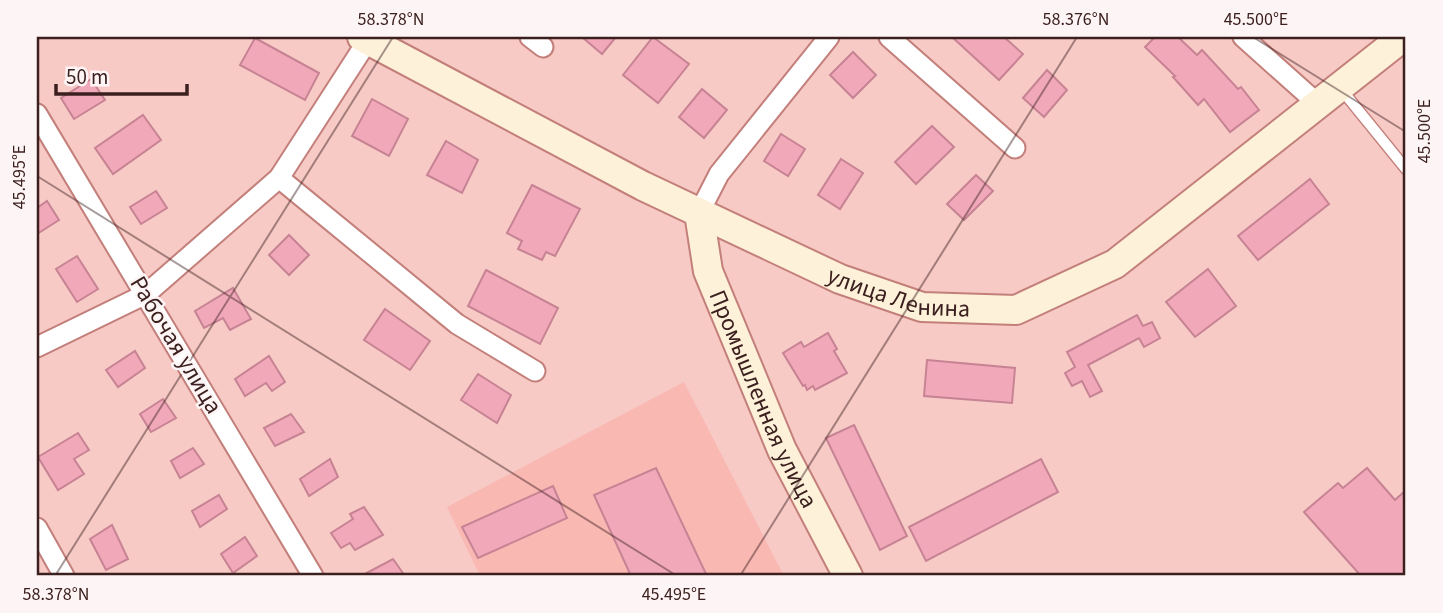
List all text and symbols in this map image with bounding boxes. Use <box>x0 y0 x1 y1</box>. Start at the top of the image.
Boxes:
text: 58.378°N <box>358 7 424 32</box>
text: 58.376°N <box>1043 7 1109 32</box>
text: 45.500°E <box>1224 7 1288 32</box>
scale bar <box>56 52 187 96</box>
text: 50 m <box>66 62 108 92</box>
text: 45.500°E <box>1412 99 1437 163</box>
text: 45.495°E <box>7 145 32 209</box>
street label: улица Ленина <box>821 258 971 326</box>
street label: Рабочая улица <box>121 269 231 421</box>
street label: Промышленная улица <box>700 284 827 514</box>
text: 58.378°N <box>23 582 89 607</box>
text: 45.495°E <box>642 582 706 607</box>

